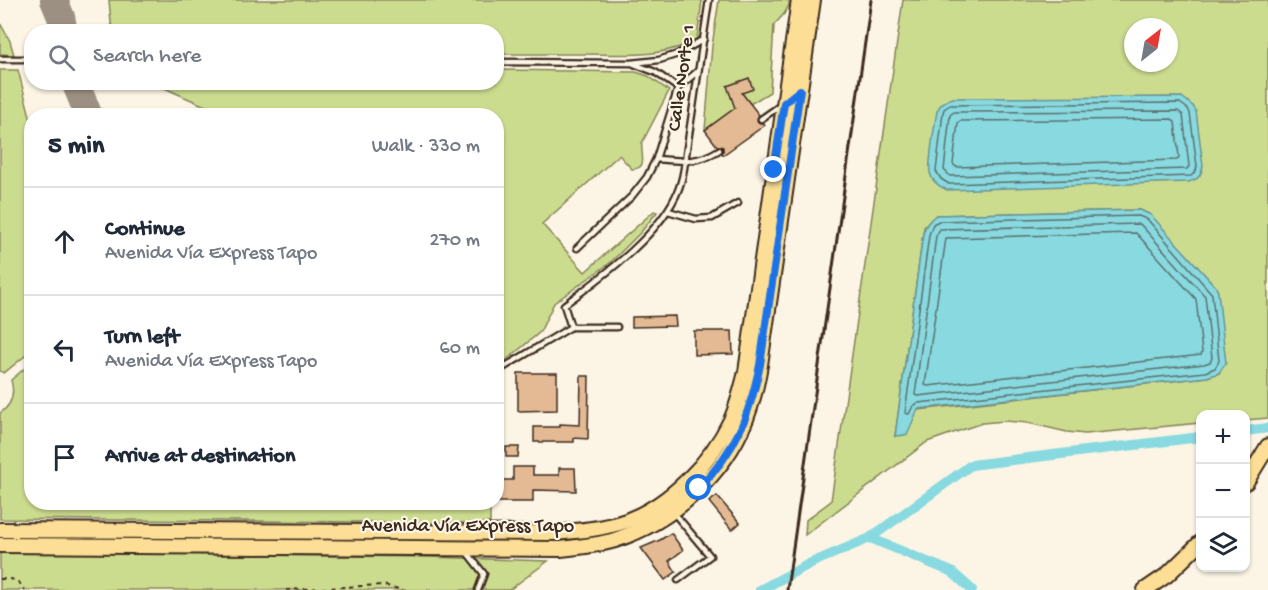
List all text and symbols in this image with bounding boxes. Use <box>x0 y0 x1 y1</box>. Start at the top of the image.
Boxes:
north arrow <box>1124 18 1178 72</box>
street label: Calle Norte 1 <box>664 23 702 133</box>
search box <box>24 24 504 90</box>
icon: search <box>45 41 78 74</box>
text: Search here <box>93 44 201 70</box>
text: 5 min <box>48 132 104 163</box>
text: Walk · 330 m <box>372 136 480 159</box>
route end <box>760 156 786 182</box>
text: Continue <box>105 217 185 243</box>
icon: ahead <box>48 225 81 258</box>
text: 270 m <box>430 230 480 253</box>
text: Avenida Vía Express Tapo <box>105 243 317 266</box>
text: Turn left <box>105 325 179 351</box>
icon: left <box>48 333 81 366</box>
text: 60 m <box>440 338 480 361</box>
text: Avenida Vía Express Tapo <box>105 351 317 374</box>
map controls <box>1196 410 1250 572</box>
button: + <box>1196 410 1250 464</box>
icon: arrive <box>48 441 81 474</box>
text: Arrive at destination <box>105 444 295 470</box>
button: − <box>1196 464 1250 518</box>
route start <box>685 474 711 500</box>
street label: Avenida Vía Express Tapo <box>362 516 574 539</box>
button: layers <box>1196 518 1250 572</box>

